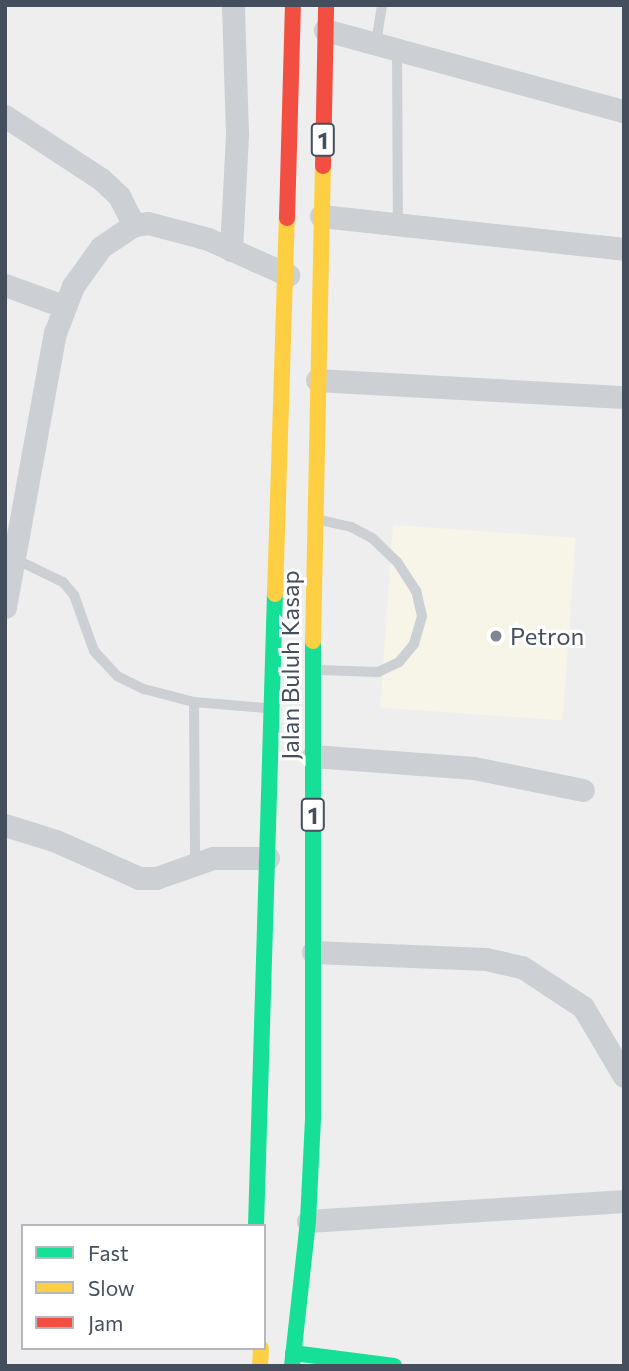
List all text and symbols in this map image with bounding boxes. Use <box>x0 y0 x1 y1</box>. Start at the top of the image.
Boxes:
road number: 1 <box>311 120 335 160</box>
street label: Jalan Buluh Kasap <box>276 570 304 760</box>
place label: Petron <box>510 622 584 650</box>
marker: Petron <box>488 628 504 644</box>
road number: 1 <box>301 796 325 834</box>
legend <box>21 1224 266 1350</box>
text: Fast <box>88 1240 129 1265</box>
text: Slow <box>88 1275 135 1300</box>
text: Jam <box>88 1310 123 1335</box>

